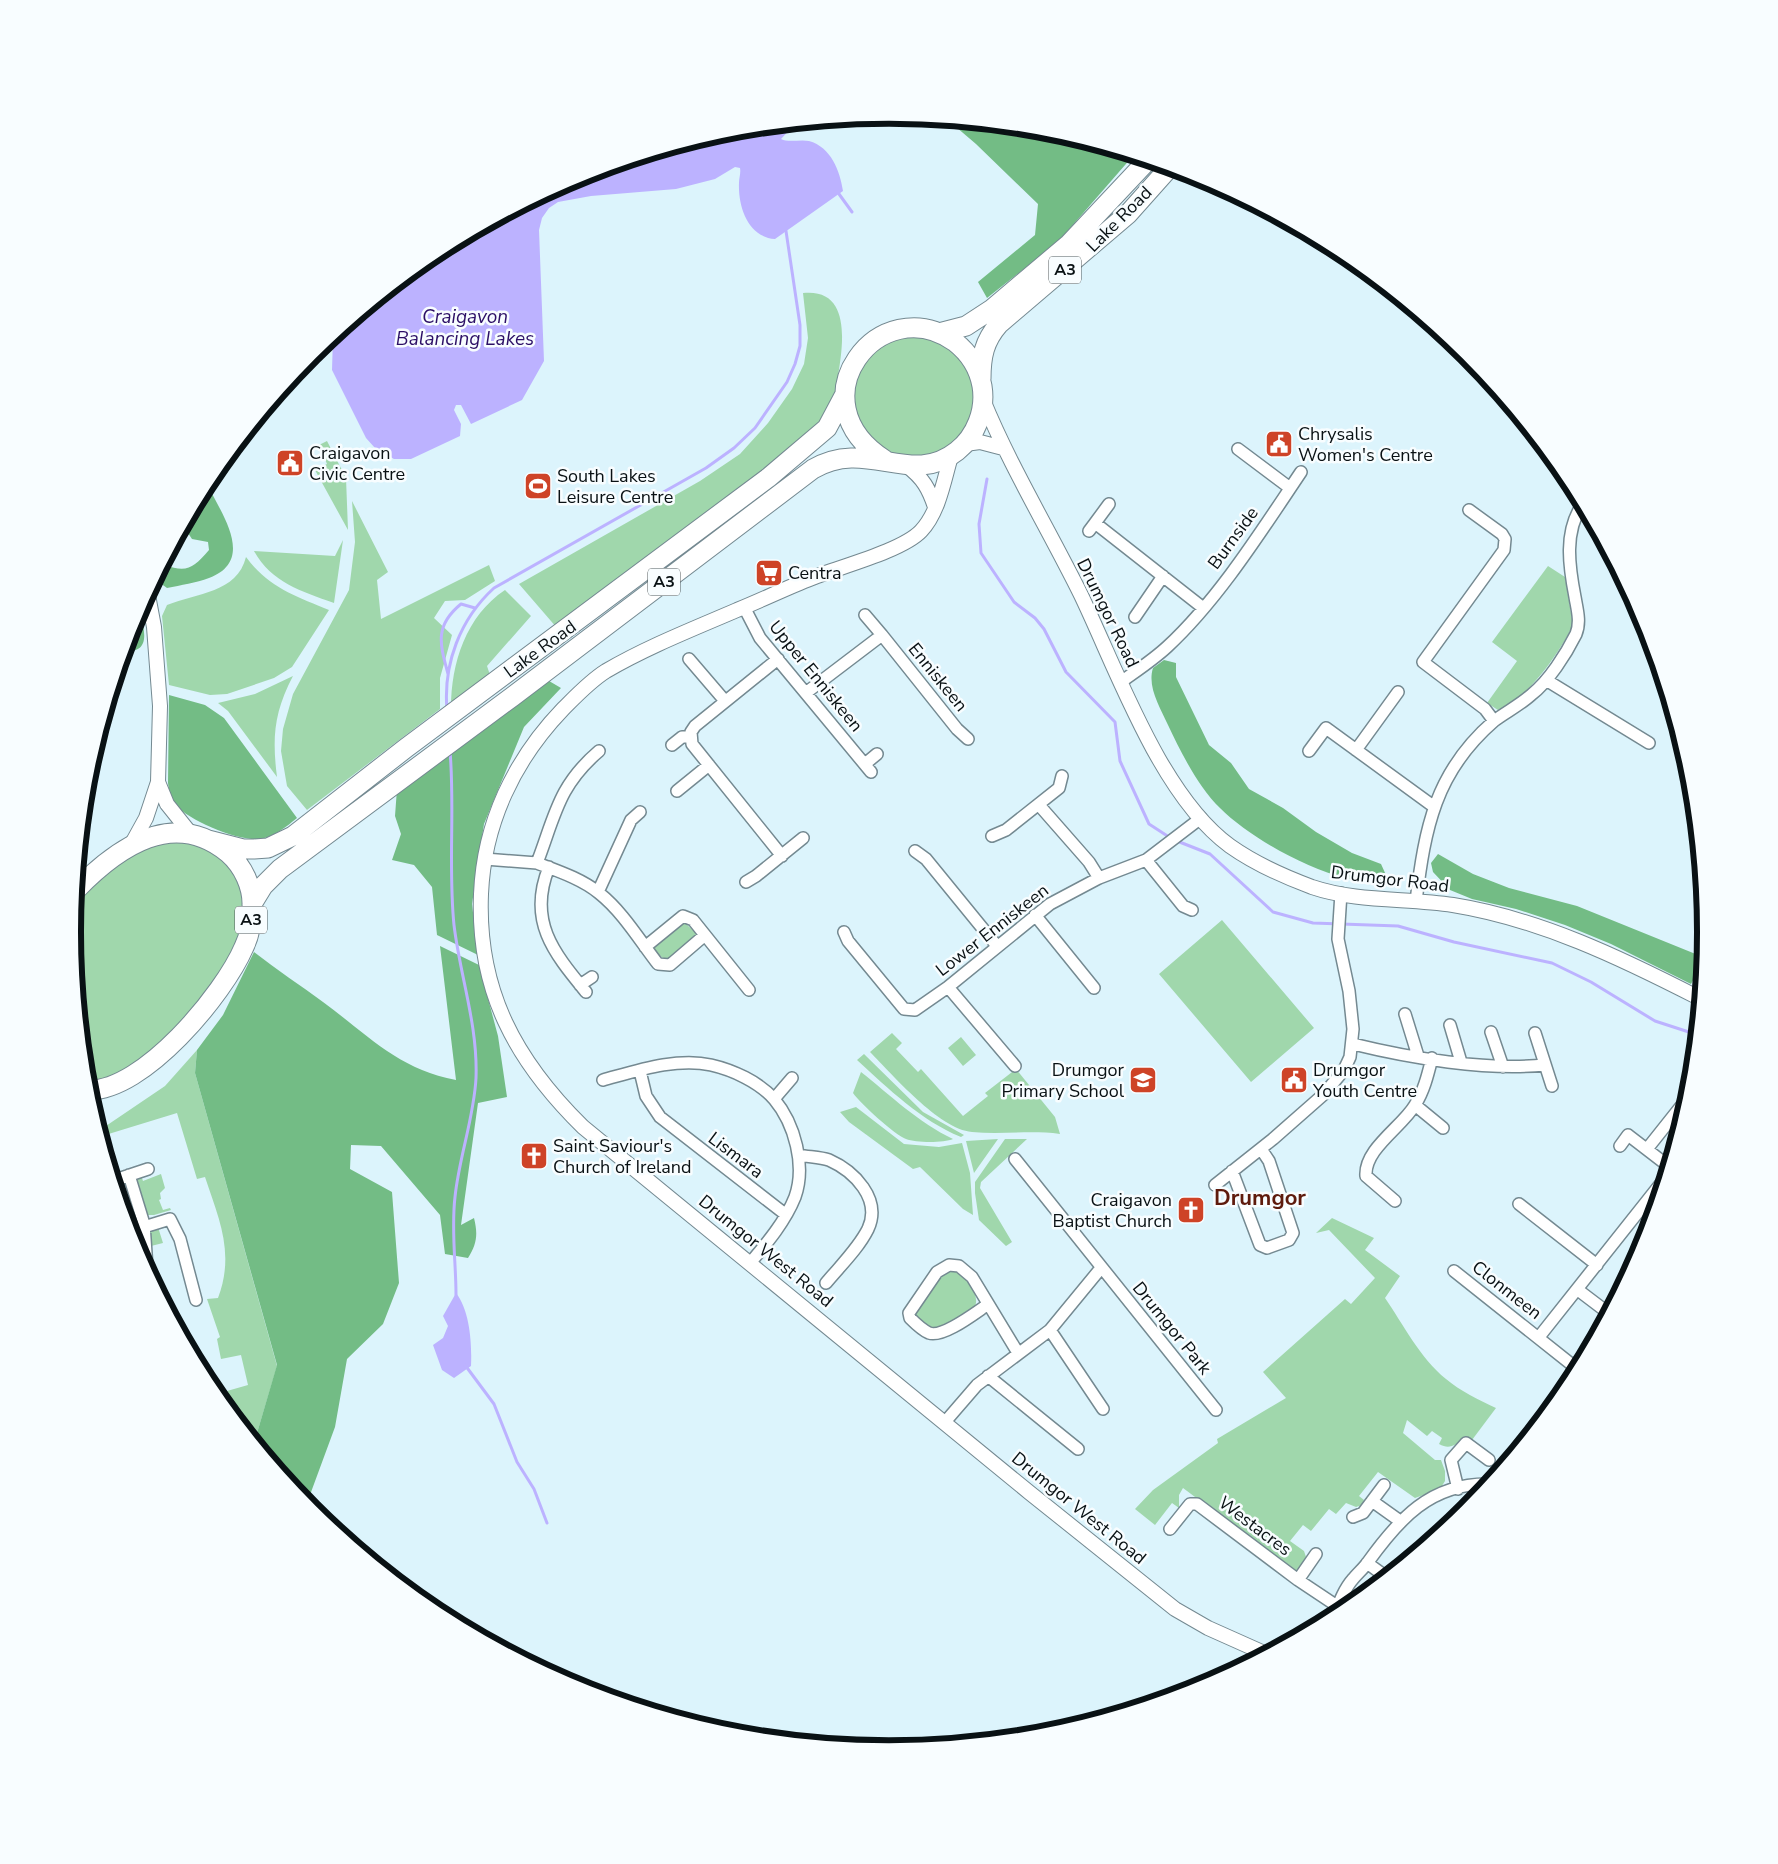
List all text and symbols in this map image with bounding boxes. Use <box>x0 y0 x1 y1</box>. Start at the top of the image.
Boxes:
street label: Lake Road <box>1081 181 1157 257</box>
road number: A3 <box>1049 256 1081 284</box>
water label: Craigavon Balancing Lakes <box>396 304 534 352</box>
place label: Chrysalis Women's Centre <box>1298 422 1433 467</box>
public building icon: Chrysalis Women's Centre <box>1264 429 1294 459</box>
place label: Craigavon Civic Centre <box>309 441 405 486</box>
public building icon: Craigavon Civic Centre <box>275 448 305 478</box>
place label: South Lakes Leisure Centre <box>557 464 673 509</box>
sports icon: South Lakes Leisure Centre <box>523 471 553 501</box>
street label: Burnside <box>1202 502 1264 574</box>
street label: Drumgor Road <box>1071 554 1145 672</box>
supermarket icon: Centra <box>754 558 784 588</box>
place label: Centra <box>788 561 841 585</box>
road number: A3 <box>648 568 680 596</box>
street label: Lake Road <box>499 615 581 683</box>
street label: Upper Enniskeen <box>764 615 868 737</box>
street label: Enniskeen <box>903 638 973 716</box>
street label: Drumgor Road <box>1330 860 1450 898</box>
street label: Lower Enniskeen <box>931 878 1053 982</box>
road number: A3 <box>235 906 267 934</box>
place label: Drumgor Primary School <box>1001 1058 1125 1103</box>
place label: Drumgor Youth Centre <box>1312 1058 1417 1103</box>
school or university icon: Drumgor Primary School <box>1128 1065 1158 1095</box>
public building icon: Drumgor Youth Centre <box>1279 1065 1309 1095</box>
street label: Lismara <box>703 1126 769 1184</box>
place label: Saint Saviour's Church of Ireland <box>553 1134 692 1179</box>
church icon: Saint Saviour's Church of Ireland <box>519 1141 549 1171</box>
district label: Drumgor <box>1214 1183 1306 1213</box>
place label: Craigavon Baptist Church <box>1053 1188 1172 1233</box>
street label: Drumgor West Road <box>694 1189 838 1313</box>
church icon: Craigavon Baptist Church <box>1176 1195 1206 1225</box>
street label: Clonmeen <box>1467 1255 1547 1325</box>
street label: Drumgor Park <box>1127 1277 1217 1380</box>
street label: Drumgor West Road <box>1007 1446 1151 1570</box>
street label: Westacres <box>1214 1491 1296 1561</box>

